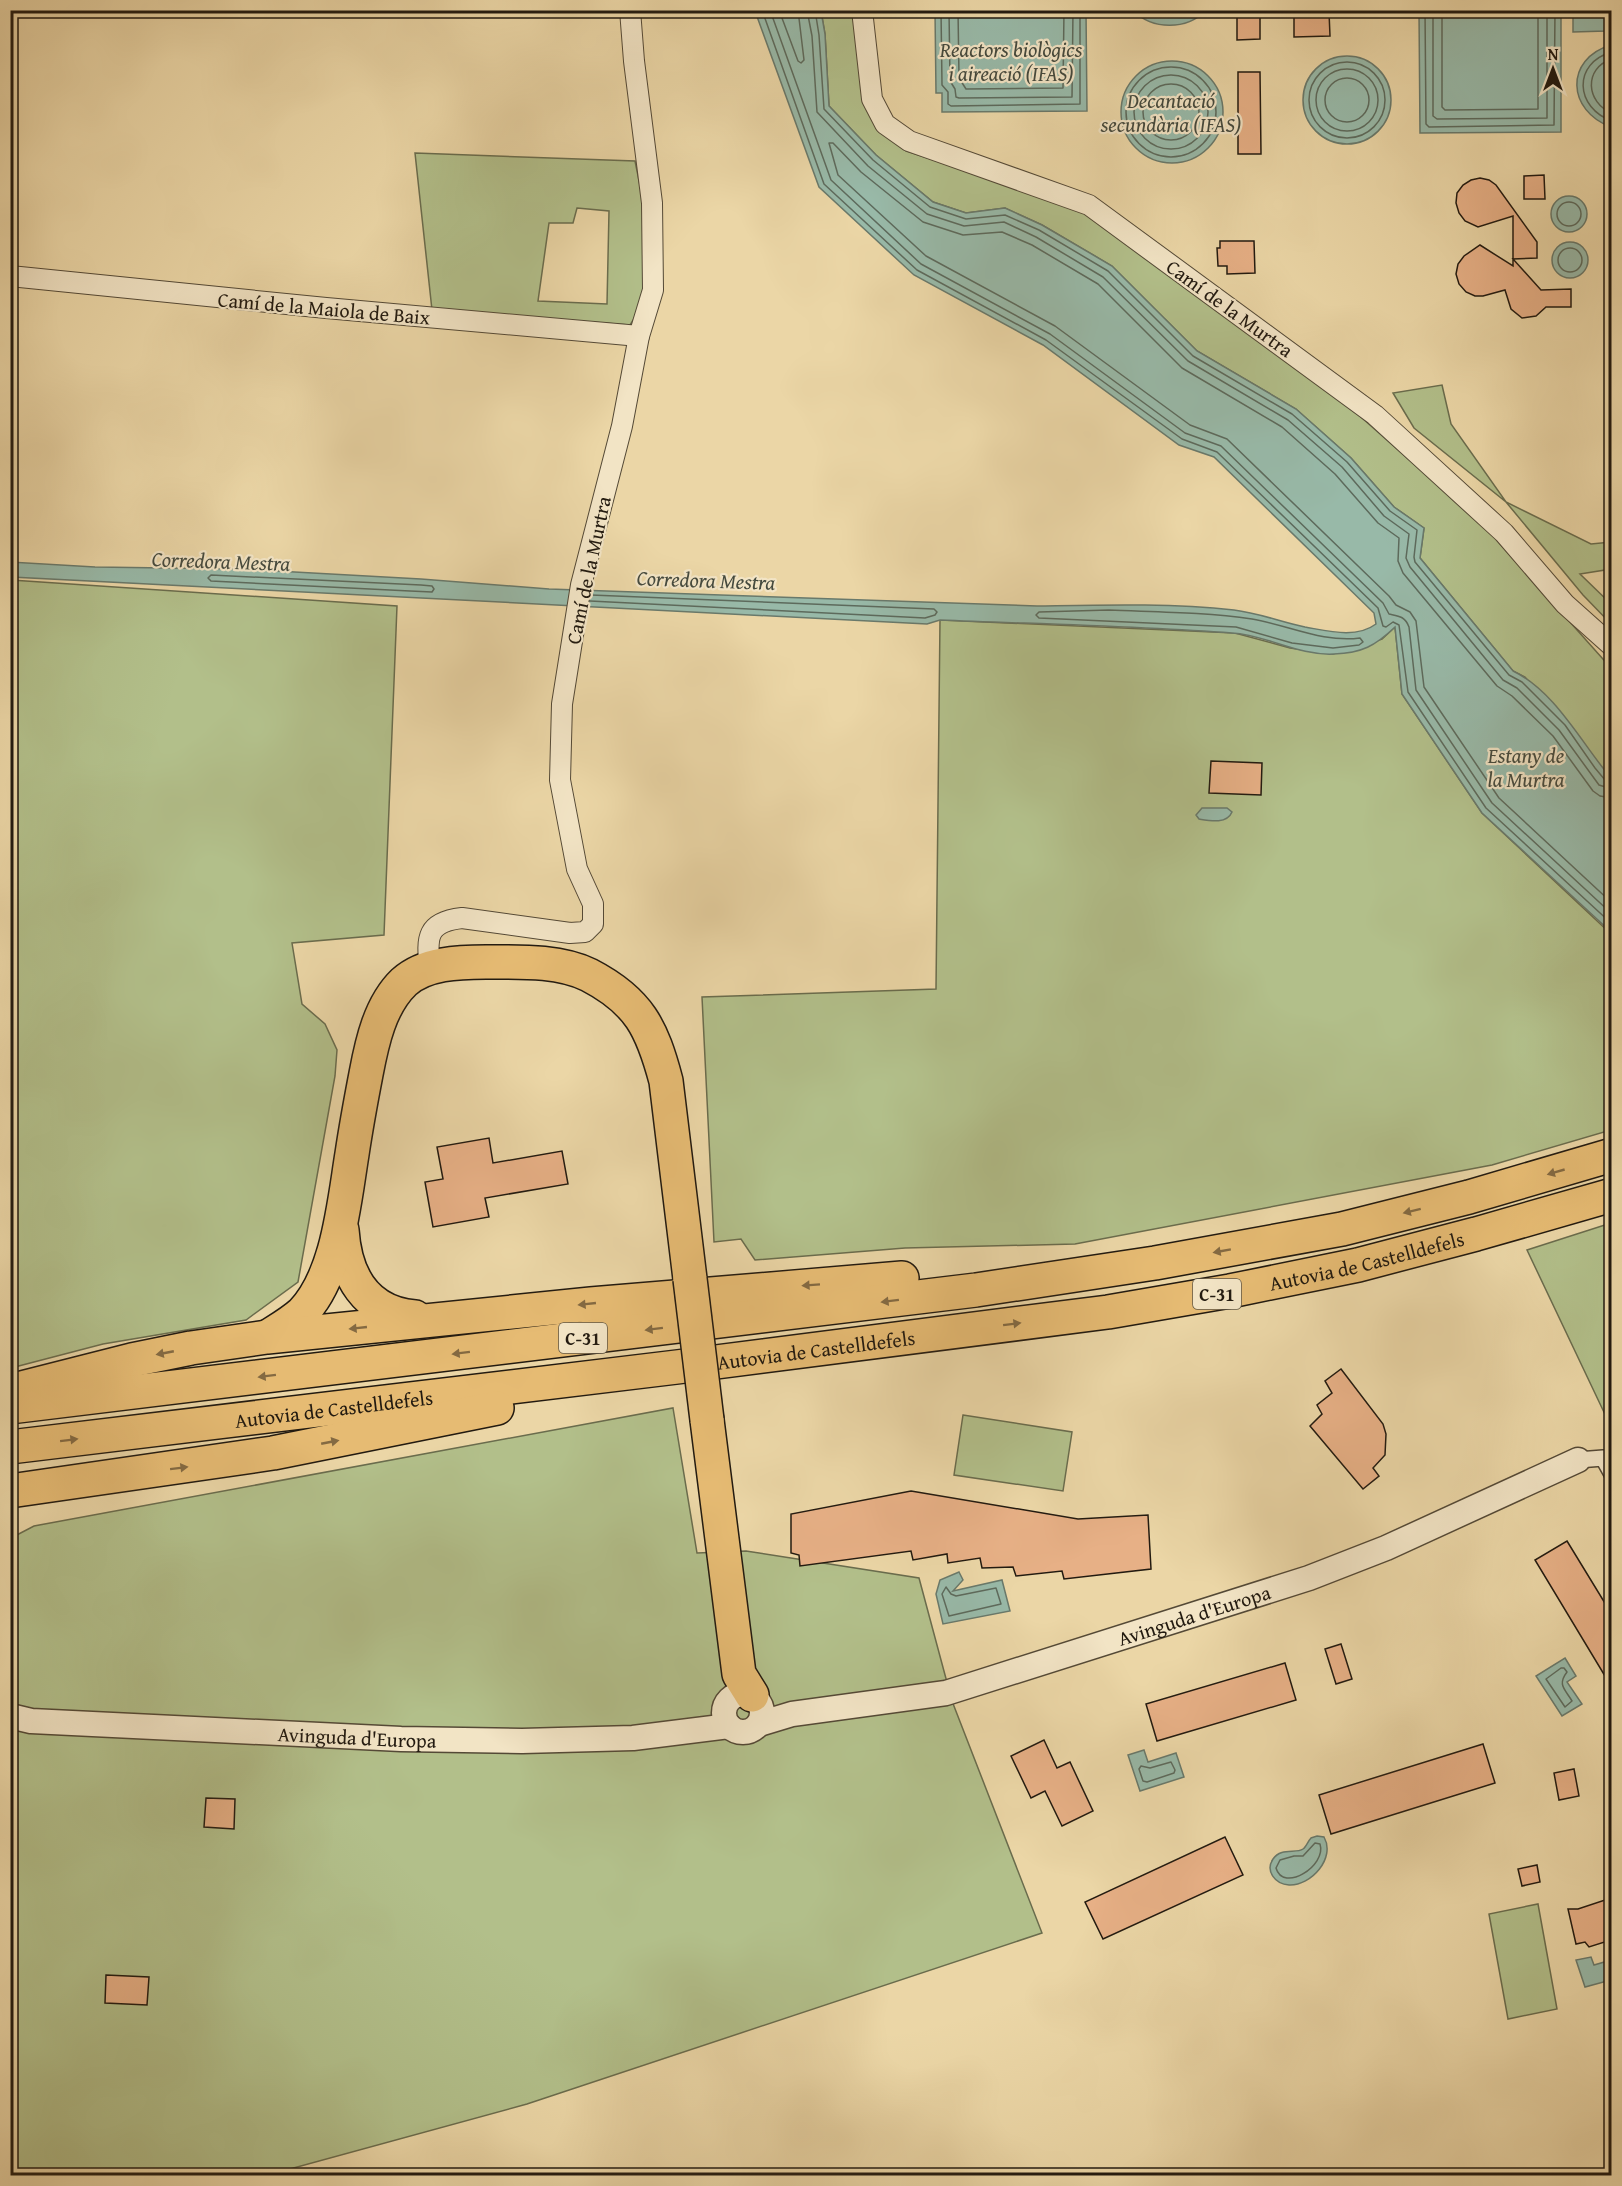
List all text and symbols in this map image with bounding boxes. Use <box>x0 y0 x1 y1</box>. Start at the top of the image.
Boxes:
water label: Reactors biològics i aireació (IFAS) <box>939 34 1083 89</box>
north arrow <box>1523 39 1583 99</box>
text: N <box>1548 42 1559 66</box>
water label: Decantació secundària (IFAS) <box>1100 85 1241 140</box>
street label: Camí de la Murtra <box>1161 252 1300 364</box>
street label: Camí de la Maiola de Baix <box>217 284 432 332</box>
street label: Camí de la Murtra <box>558 493 618 647</box>
water label: Corredora Mestra <box>151 543 291 579</box>
water label: Corredora Mestra <box>636 562 776 598</box>
water label: Estany de la Murtra <box>1487 740 1565 795</box>
one-way arrow <box>1547 1168 1565 1177</box>
one-way arrow <box>1403 1206 1422 1216</box>
street label: Autovia de Castelldefels <box>1267 1223 1467 1297</box>
one-way arrow <box>1212 1246 1231 1255</box>
road number: C-31 <box>1193 1279 1241 1309</box>
one-way arrow <box>802 1280 821 1290</box>
one-way arrow <box>880 1296 899 1306</box>
one-way arrow <box>577 1299 596 1309</box>
one-way arrow <box>1003 1320 1022 1329</box>
street label: Autovia de Castelldefels <box>715 1322 917 1376</box>
one-way arrow <box>349 1323 368 1333</box>
road number: C-31 <box>559 1323 607 1353</box>
one-way arrow <box>645 1324 664 1334</box>
one-way arrow <box>451 1348 470 1357</box>
one-way arrow <box>155 1349 174 1358</box>
one-way arrow <box>258 1372 277 1381</box>
street label: Autovia de Castelldefels <box>233 1382 434 1434</box>
one-way arrow <box>59 1435 78 1445</box>
one-way arrow <box>321 1437 340 1446</box>
one-way arrow <box>169 1463 188 1472</box>
street label: Avinguda d'Europa <box>1114 1577 1274 1652</box>
street label: Avinguda d'Europa <box>277 1719 437 1754</box>

